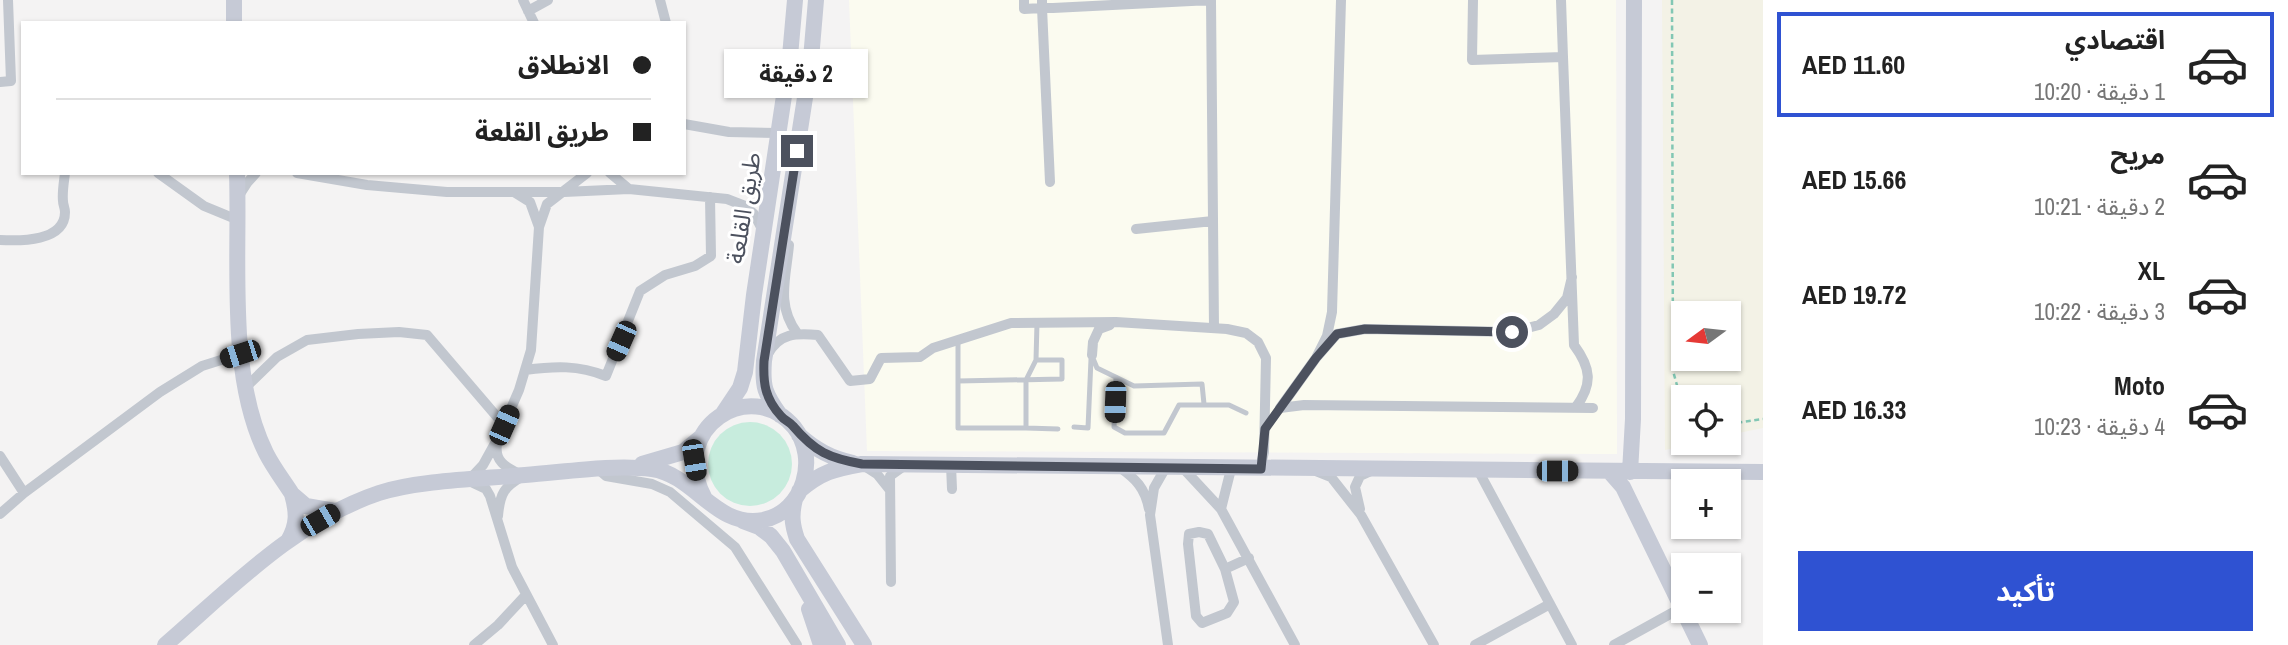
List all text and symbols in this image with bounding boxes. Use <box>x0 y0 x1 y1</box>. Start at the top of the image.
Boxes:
text: اقتصادي <box>2065 22 2165 57</box>
icon: car <box>2186 33 2249 96</box>
text: الانطلاق <box>518 47 609 82</box>
text: AED 11.60 <box>1802 47 1905 82</box>
callout: 2 دقيقة <box>725 50 869 99</box>
text: 2 دقيقة <box>759 58 833 89</box>
text: 1 دقيقة · 10:20 <box>2034 76 2165 107</box>
text: طريق القلعة <box>475 114 609 149</box>
route end <box>781 135 813 167</box>
text: مريح <box>2110 137 2165 172</box>
icon: car <box>2186 148 2249 211</box>
street label: طريق القلعة <box>718 150 768 266</box>
text: AED 15.66 <box>1802 162 1906 197</box>
text: 2 دقيقة · 10:21 <box>2034 191 2165 222</box>
text: XL <box>2138 253 2165 288</box>
icon: car <box>2186 263 2249 326</box>
text: AED 19.72 <box>1802 277 1906 312</box>
text: 3 دقيقة · 10:22 <box>2034 296 2165 327</box>
north arrow <box>1671 301 1741 371</box>
map controls <box>1671 301 1741 623</box>
route start <box>1496 316 1528 348</box>
car <box>603 318 640 364</box>
car <box>217 338 264 370</box>
text: Moto <box>2114 368 2165 403</box>
icon: car <box>2186 378 2249 441</box>
car <box>1104 381 1127 423</box>
button: locate <box>1671 385 1741 455</box>
text: AED 16.33 <box>1802 392 1906 427</box>
car <box>486 402 523 448</box>
text: 4 دقيقة · 10:23 <box>2034 411 2165 442</box>
car <box>681 438 708 482</box>
car <box>1537 461 1579 482</box>
button: + <box>1671 469 1741 539</box>
car <box>297 500 344 540</box>
button: تأكيد <box>1798 551 2253 631</box>
button: − <box>1671 553 1741 623</box>

